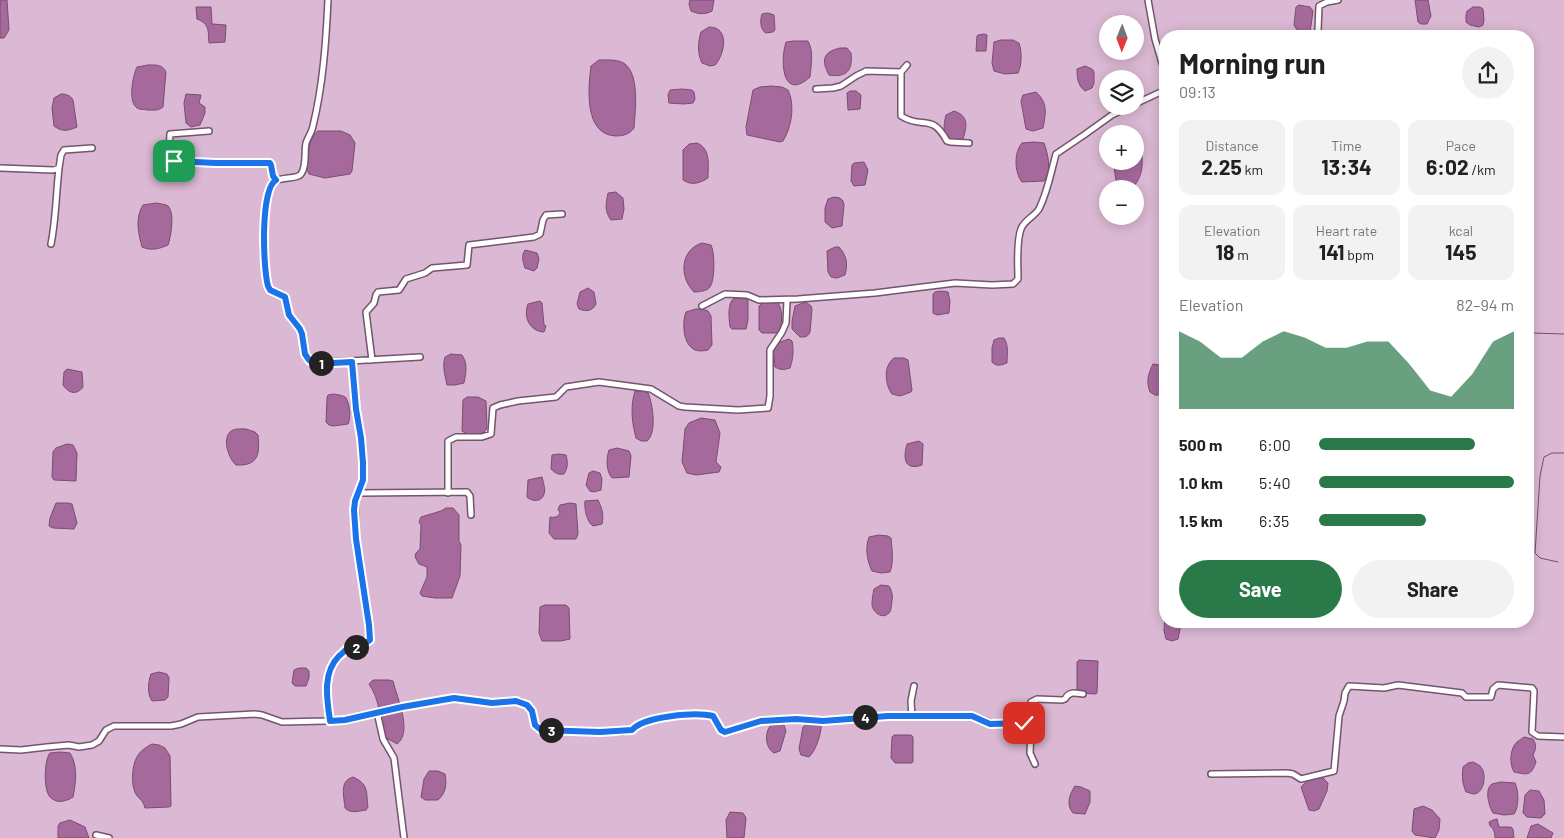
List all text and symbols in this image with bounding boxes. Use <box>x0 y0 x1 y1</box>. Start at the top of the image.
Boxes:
north arrow <box>1099 15 1144 60</box>
map controls <box>1099 15 1144 225</box>
text: Morning run <box>1179 46 1326 80</box>
button: share <box>1462 47 1514 99</box>
button: layers <box>1099 70 1144 115</box>
text: 09:13 <box>1179 82 1216 101</box>
button: + <box>1099 125 1144 170</box>
text: Distance <box>1205 137 1259 154</box>
text: Time <box>1331 137 1362 154</box>
text: Pace <box>1446 137 1476 154</box>
pin <box>153 140 195 182</box>
icon: arrive <box>160 147 188 175</box>
text: 2.25 <box>1201 154 1242 179</box>
text: 13:34 <box>1321 154 1372 179</box>
text: 6:02 <box>1426 154 1469 179</box>
text: km <box>1242 161 1263 178</box>
text: /km <box>1469 161 1496 178</box>
button: − <box>1099 180 1144 225</box>
text: Elevation <box>1204 222 1260 239</box>
text: Heart rate <box>1316 222 1377 239</box>
text: kcal <box>1449 222 1473 239</box>
text: 18 <box>1216 239 1234 264</box>
text: 141 <box>1319 239 1344 264</box>
text: 145 <box>1445 239 1477 264</box>
text: m <box>1234 246 1249 263</box>
text: bpm <box>1344 246 1374 263</box>
text: Elevation <box>1179 295 1243 314</box>
text: 82–94 m <box>1456 295 1514 314</box>
pin: 1 <box>308 350 334 376</box>
text: 1 <box>319 355 324 372</box>
text: 500 m <box>1179 435 1222 454</box>
text: 6:00 <box>1259 435 1291 454</box>
text: 1.0 km <box>1179 473 1223 492</box>
text: 5:40 <box>1259 473 1291 492</box>
text: 1.5 km <box>1179 511 1223 530</box>
text: 6:35 <box>1259 511 1289 530</box>
button: Save <box>1179 560 1342 618</box>
button: Share <box>1352 560 1514 618</box>
pin: 2 <box>344 634 368 660</box>
text: 2 <box>353 639 360 656</box>
pin <box>1003 702 1045 744</box>
pin: 4 <box>852 704 878 730</box>
text: 4 <box>861 709 870 726</box>
icon: check <box>1010 709 1038 737</box>
pin: 3 <box>538 718 564 742</box>
text: 3 <box>548 722 555 739</box>

